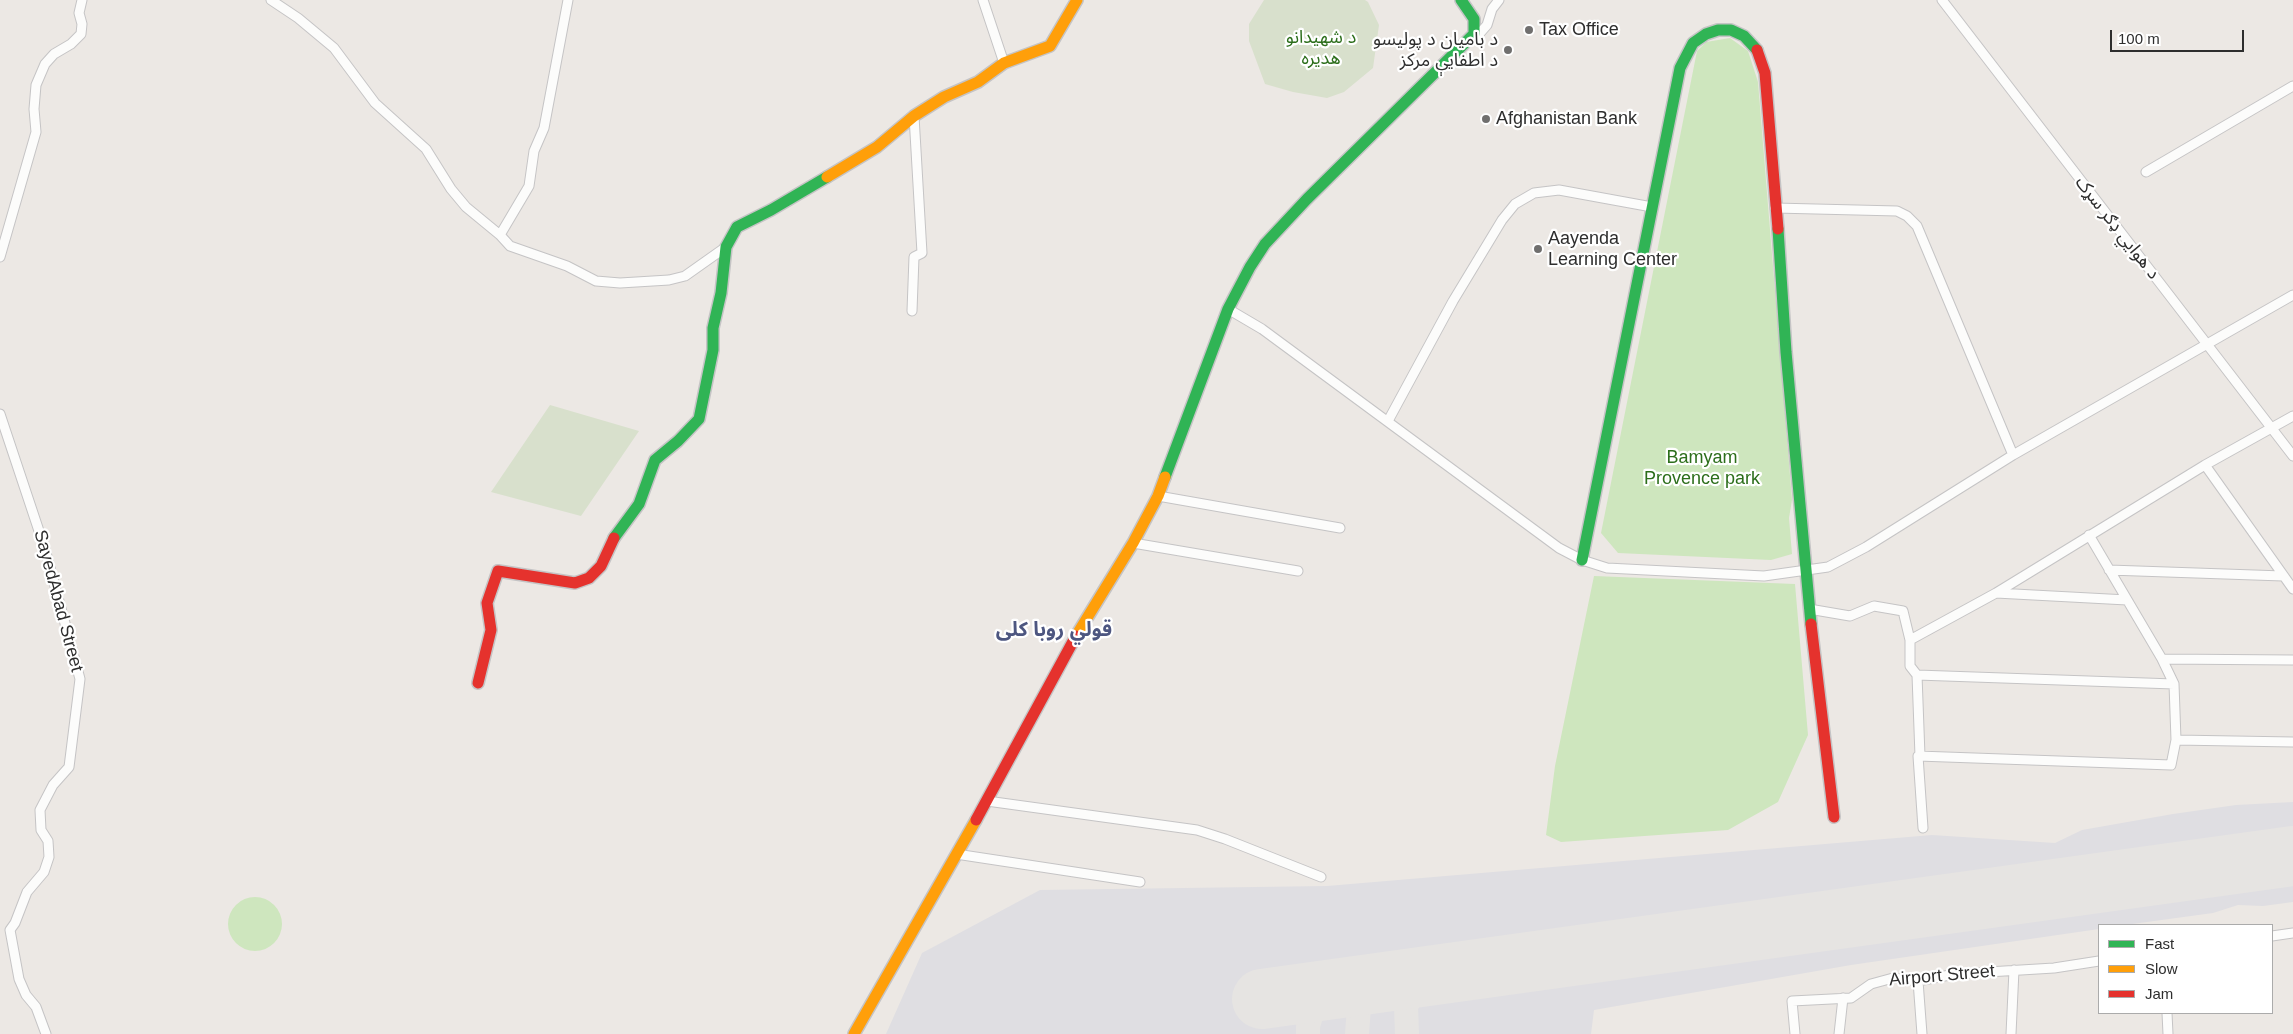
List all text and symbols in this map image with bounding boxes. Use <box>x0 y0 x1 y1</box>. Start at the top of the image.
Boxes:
place label: Tax Office <box>1539 19 1619 41</box>
scale bar <box>2113 20 2247 52</box>
marker: Tax Office <box>1523 24 1535 36</box>
park label: د شهیدانو هدیره <box>1286 27 1356 70</box>
place label: د بامیان د پولیسو د اطفايې مرکز <box>1373 29 1498 72</box>
text: 100 m <box>2118 30 2160 47</box>
marker: د بامیان د پولیسو د اطفايې مرکز <box>1502 44 1514 56</box>
place label: Afghanistan Bank <box>1496 108 1637 130</box>
marker: Afghanistan Bank <box>1480 113 1492 125</box>
street label: د هوايي ډګر سړک <box>2070 172 2164 284</box>
place label: Aayenda Learning Center <box>1548 228 1677 270</box>
marker: Aayenda Learning Center <box>1532 243 1544 255</box>
park label: Bamyam Provence park <box>1644 447 1760 489</box>
street label: SayedAbad Street <box>29 528 87 674</box>
district label: قولي روبا کلی <box>996 618 1112 642</box>
legend <box>2098 924 2273 1014</box>
text: Fast <box>2145 935 2174 952</box>
text: Slow <box>2145 960 2178 977</box>
street label: Airport Street <box>1888 961 1996 991</box>
text: Jam <box>2145 985 2173 1002</box>

